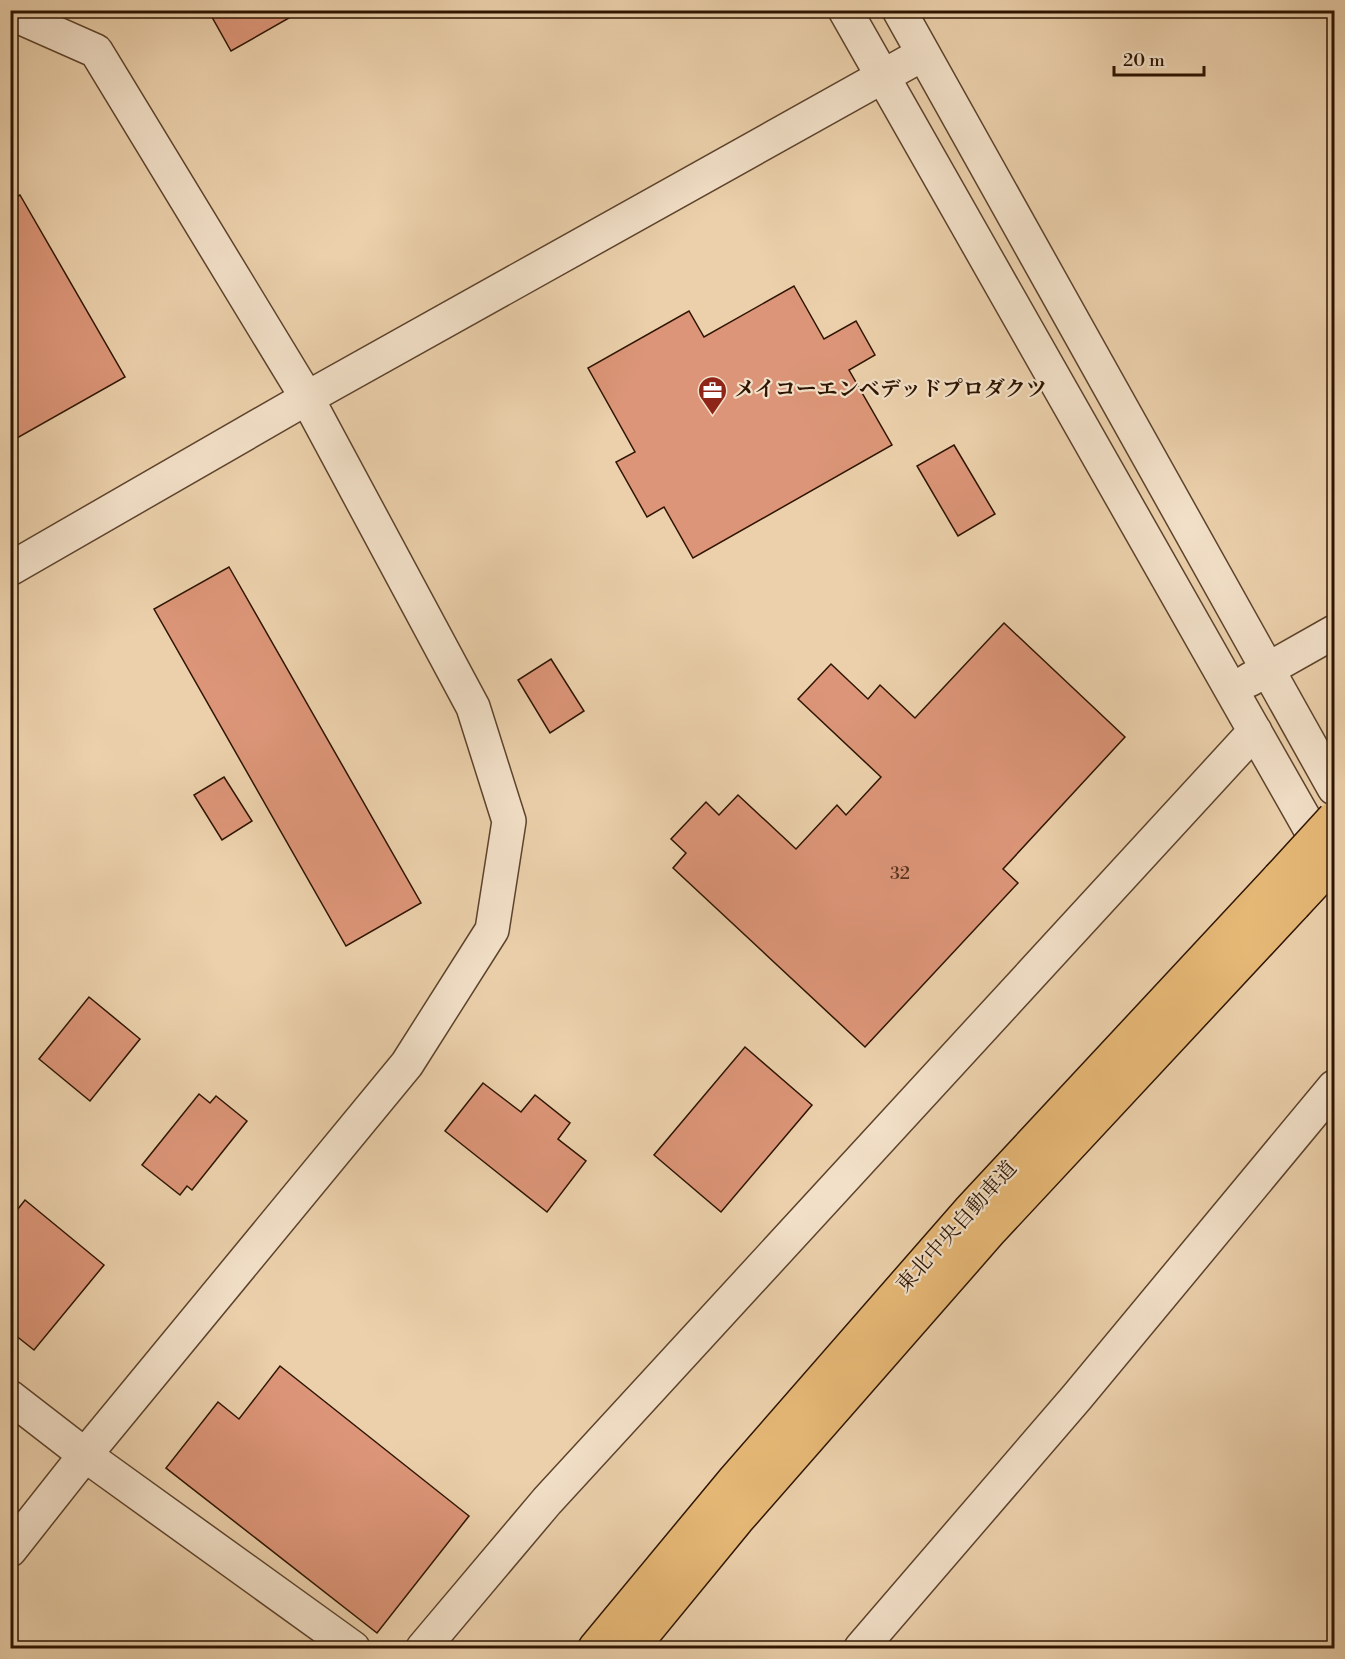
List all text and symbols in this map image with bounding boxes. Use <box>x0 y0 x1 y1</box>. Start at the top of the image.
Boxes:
scale bar <box>1114 39 1204 77</box>
text: 20 m <box>1123 49 1165 72</box>
office icon: メイコーエンベデッドプロダクツ <box>697 374 729 416</box>
place label: メイコーエンベデッドプロダクツ <box>734 377 1047 403</box>
house number: 32 <box>890 862 910 885</box>
street label: 東北中央自動車道 <box>891 1156 1023 1298</box>

